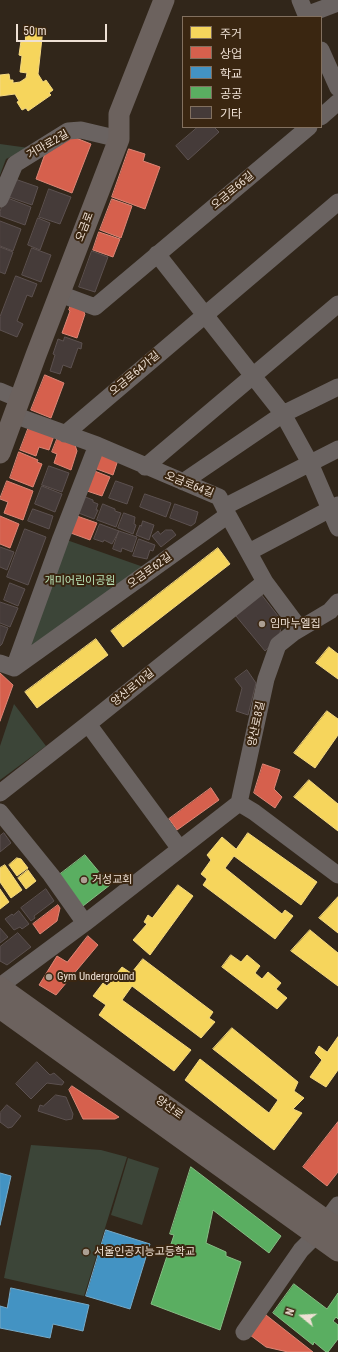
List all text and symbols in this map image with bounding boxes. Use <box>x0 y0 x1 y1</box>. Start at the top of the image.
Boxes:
scale bar <box>18 16 109 42</box>
legend <box>182 16 322 128</box>
text: 50 m <box>23 24 47 38</box>
text: 주거 <box>220 27 242 41</box>
text: 상업 <box>220 47 242 61</box>
text: 학교 <box>220 67 242 81</box>
text: 공공 <box>220 87 242 101</box>
text: 기타 <box>220 107 242 121</box>
street label: 거마로2길 <box>25 128 71 162</box>
street label: 오금로66길 <box>209 169 257 213</box>
street label: 오금로 <box>73 210 97 244</box>
street label: 오금로64가길 <box>107 349 163 399</box>
street label: 오금로64길 <box>163 469 215 501</box>
street label: 오금로62길 <box>125 551 175 591</box>
park label: 개미어린이공원 <box>45 574 115 588</box>
place label: 임마누엘집 <box>270 617 321 631</box>
marker: 임마누엘집 <box>257 619 267 629</box>
street label: 양산로10길 <box>109 667 157 709</box>
street label: 양산로8길 <box>246 700 268 748</box>
place label: 거성교회 <box>92 873 132 887</box>
marker: 거성교회 <box>79 875 89 885</box>
place label: Gym Underground <box>57 970 135 984</box>
marker: Gym Underground <box>44 972 54 982</box>
street label: 양산로 <box>153 1094 185 1122</box>
place label: 서울인공지능고등학교 <box>94 1245 195 1259</box>
marker: 서울인공지능고등학교 <box>81 1247 91 1257</box>
north arrow <box>282 1296 322 1336</box>
text: N <box>283 1307 297 1317</box>

